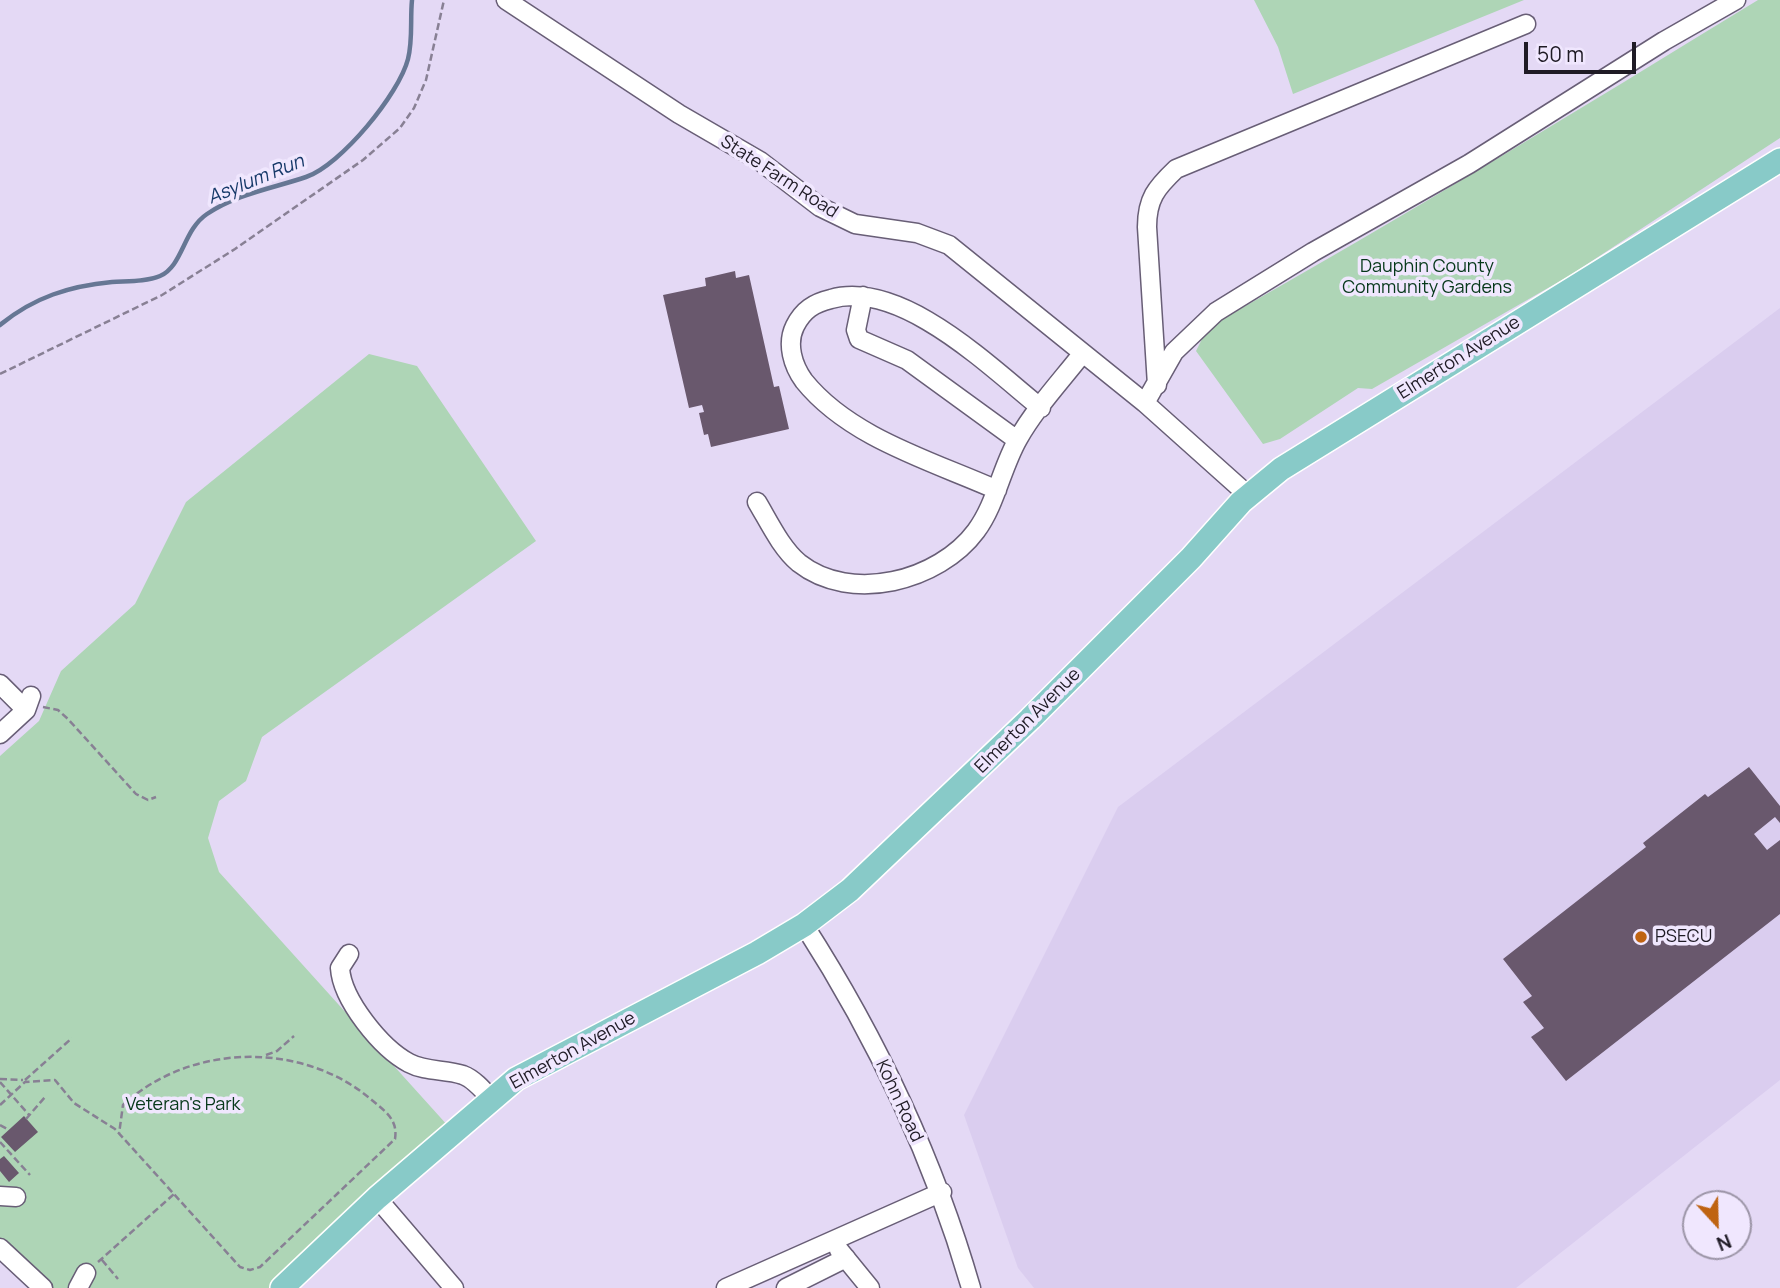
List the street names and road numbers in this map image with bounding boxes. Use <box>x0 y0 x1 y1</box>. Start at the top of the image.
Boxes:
street label: State Farm Road <box>716 131 842 223</box>
street label: Elmerton Avenue <box>1394 312 1524 404</box>
street label: Elmerton Avenue <box>971 664 1085 778</box>
street label: Elmerton Avenue <box>507 1008 639 1094</box>
street label: Kohn Road <box>871 1056 927 1146</box>

